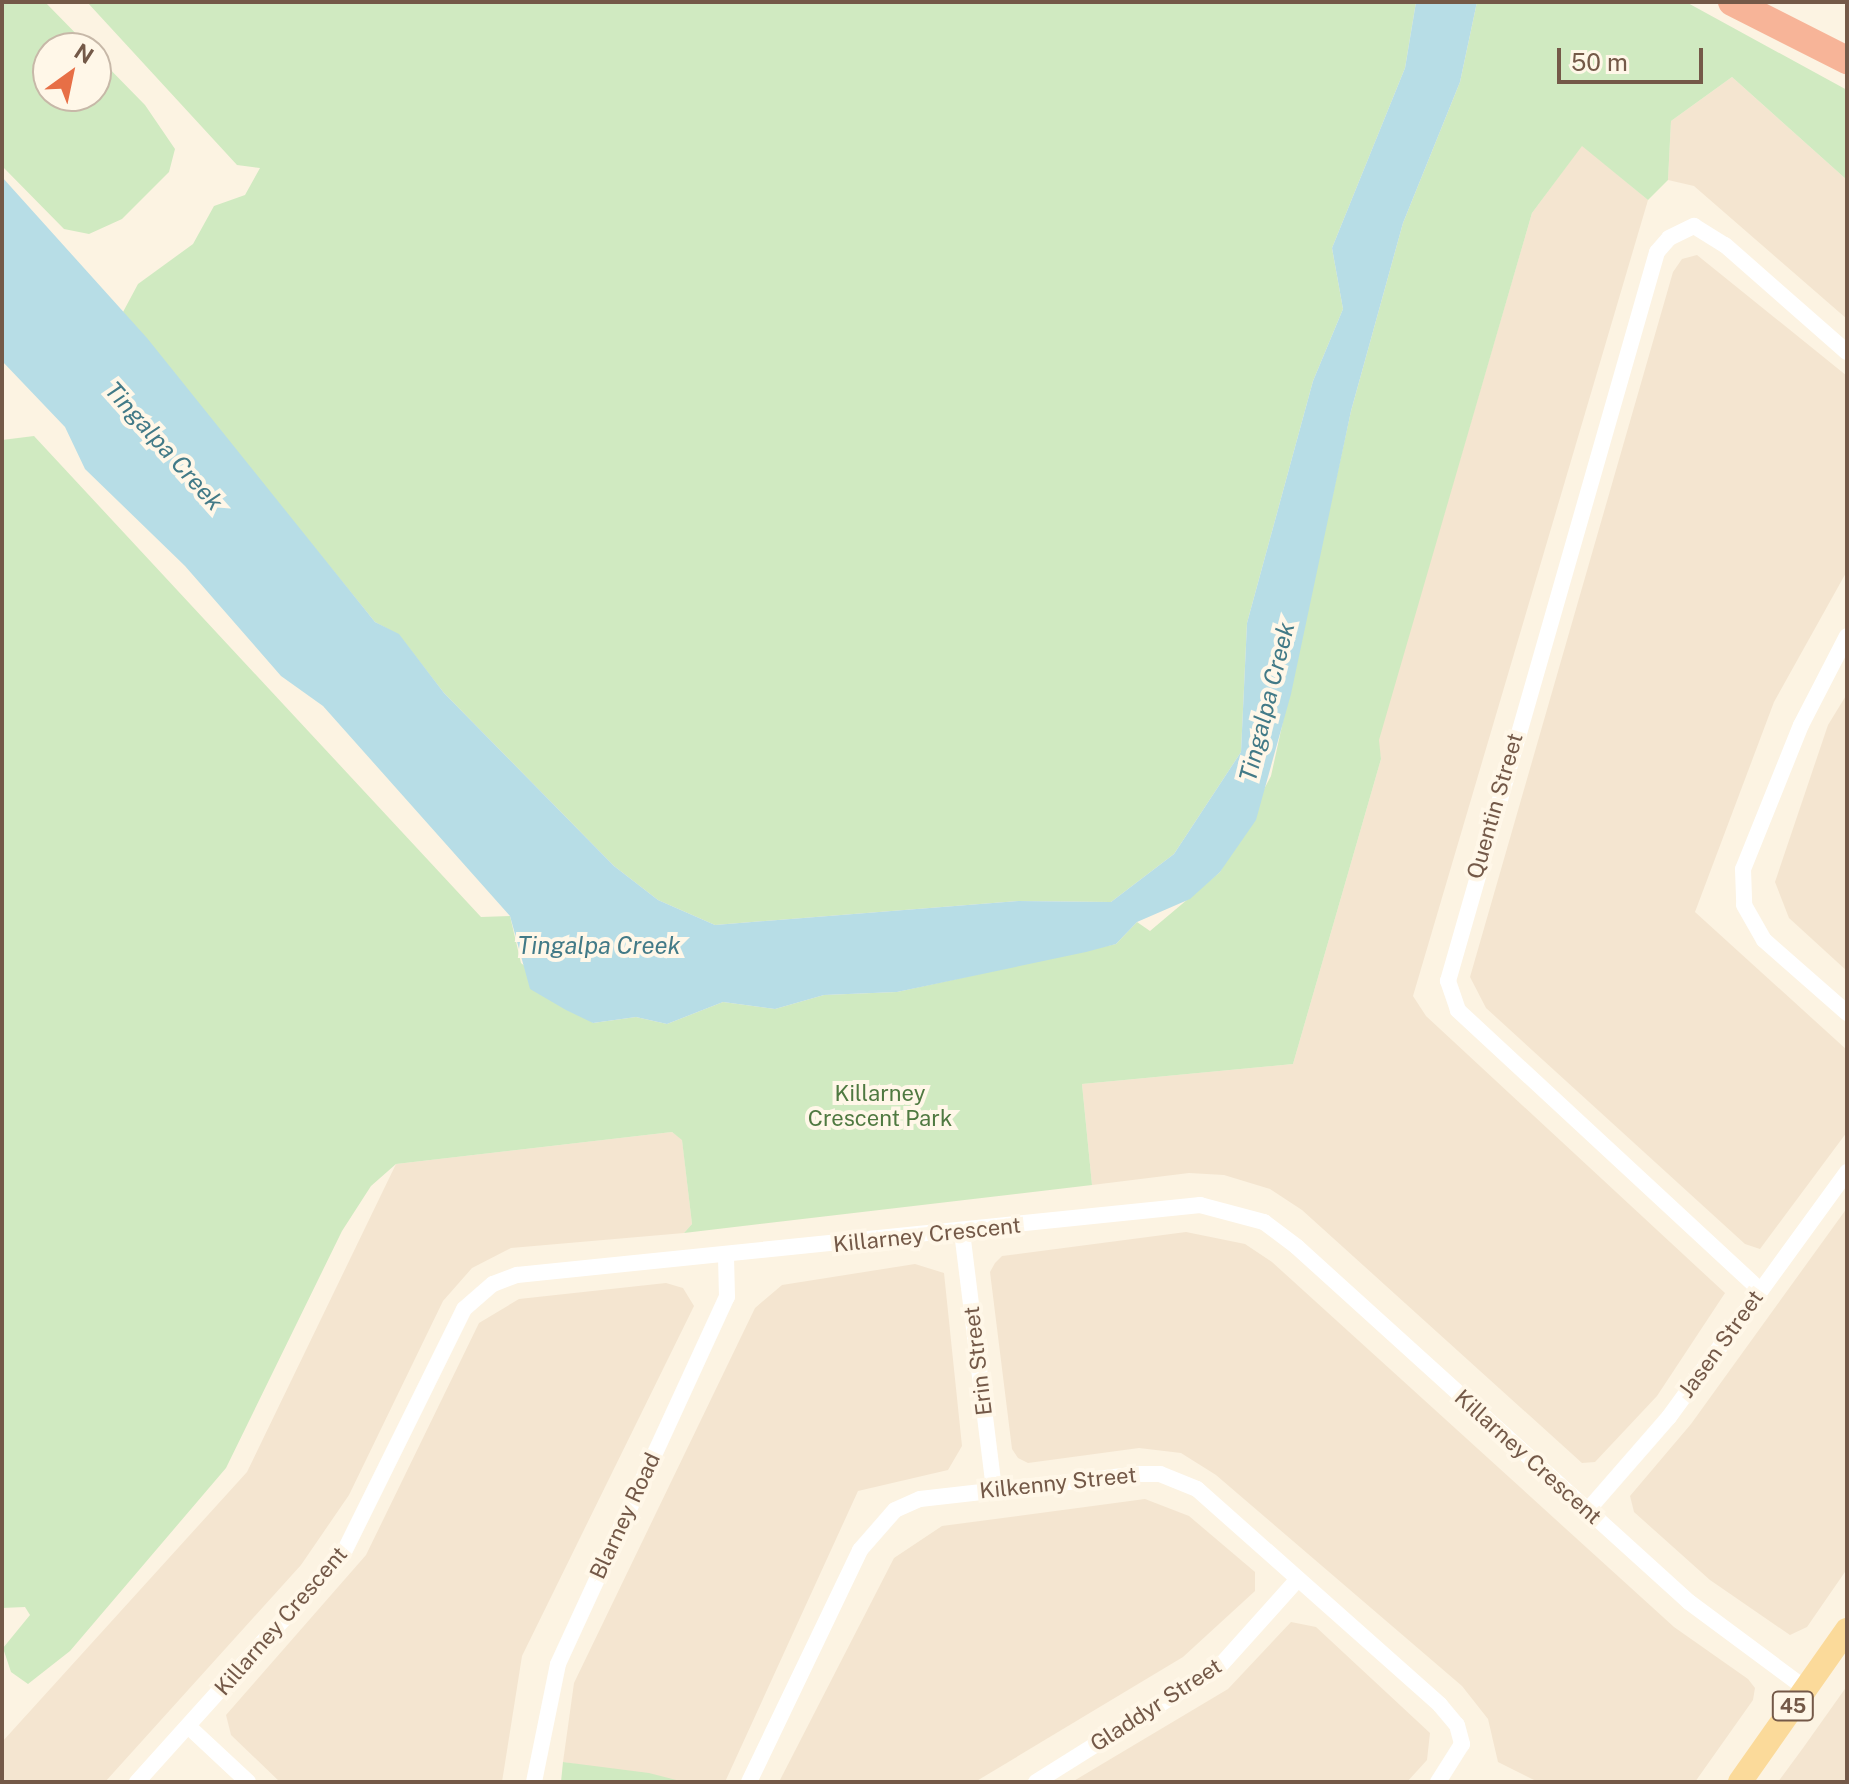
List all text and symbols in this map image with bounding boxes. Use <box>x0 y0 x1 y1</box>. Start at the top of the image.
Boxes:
north arrow <box>32 32 112 112</box>
scale bar <box>1561 32 1707 82</box>
text: N <box>70 38 98 69</box>
text: 50 m <box>1571 48 1628 76</box>
water label: Tingalpa Creek <box>99 376 229 516</box>
water label: Tingalpa Creek <box>1233 619 1301 785</box>
street label: Quentin Street <box>1462 730 1528 882</box>
water label: Tingalpa Creek <box>518 932 680 960</box>
park label: Killarney Crescent Park <box>808 1080 952 1132</box>
street label: Killarney Crescent <box>832 1212 1022 1258</box>
street label: Jasen Street <box>1673 1285 1769 1403</box>
street label: Erin Street <box>958 1305 998 1417</box>
street label: Killarney Crescent <box>1449 1384 1607 1530</box>
street label: Blarney Road <box>584 1449 666 1583</box>
street label: Kilkenny Street <box>978 1462 1138 1504</box>
street label: Killarney Crescent <box>209 1541 353 1701</box>
street label: Gladdyr Street <box>1085 1653 1227 1757</box>
road number: 45 <box>1771 1690 1815 1722</box>

